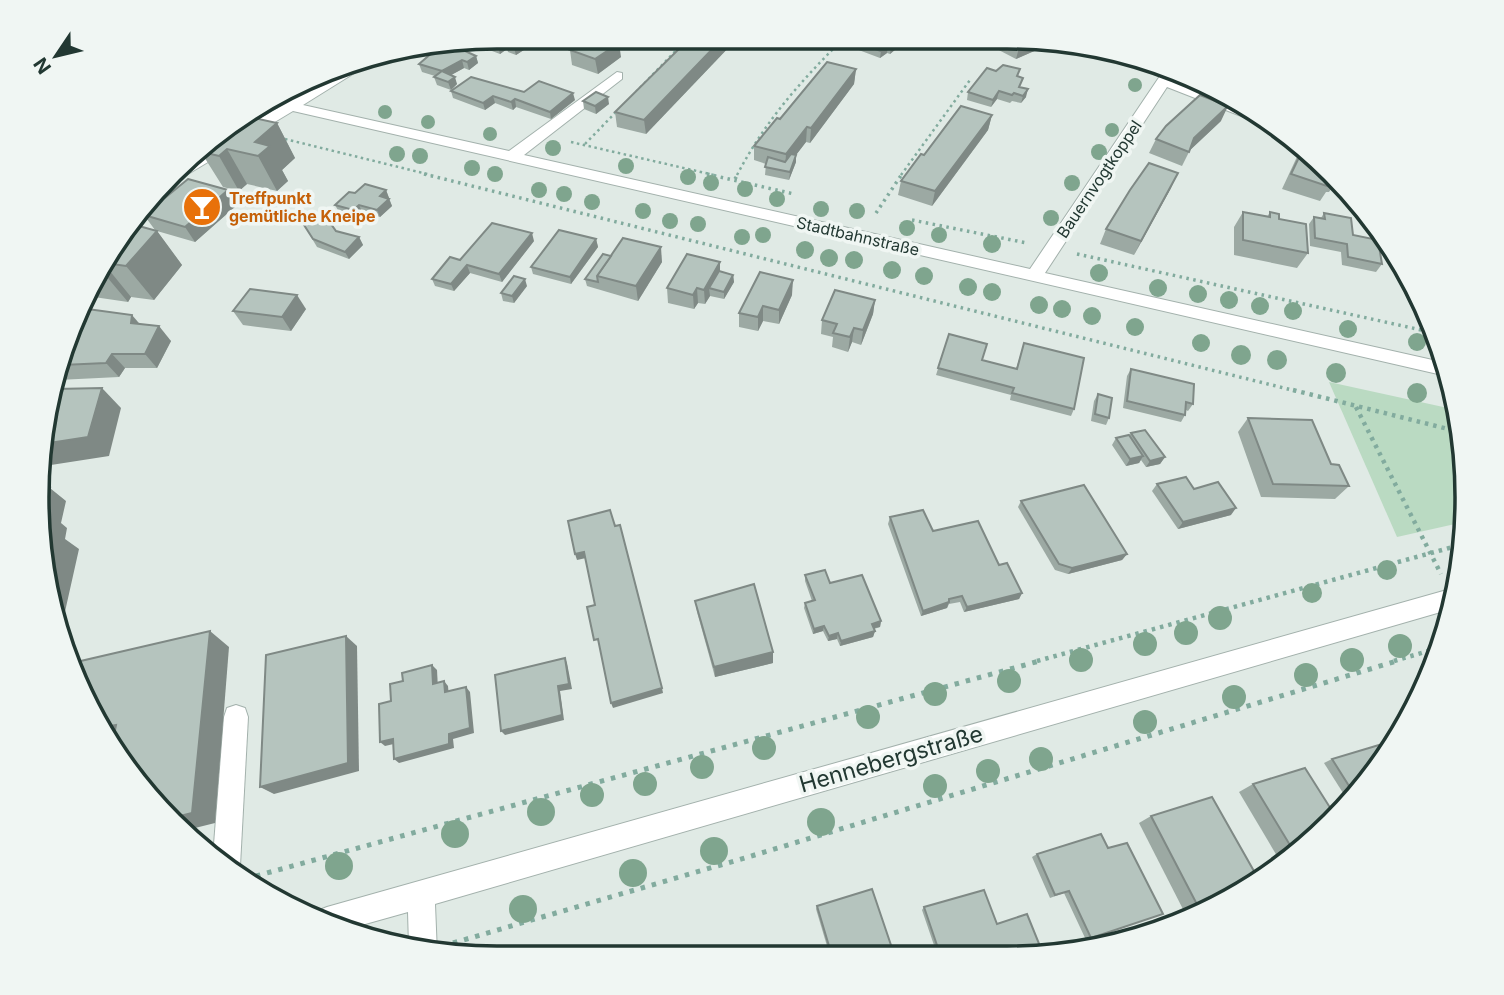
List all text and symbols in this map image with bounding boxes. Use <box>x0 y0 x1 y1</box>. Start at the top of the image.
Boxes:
north arrow <box>21 21 91 91</box>
text: N <box>29 53 56 78</box>
street label: Bauernvogtkoppel <box>1052 116 1146 242</box>
bar icon: Treffpunkt gemütliche Kneipe <box>181 186 223 228</box>
place label: Treffpunkt gemütliche Kneipe <box>229 188 375 226</box>
street label: Stadtbahnstraße <box>795 212 921 260</box>
street label: Hennebergstraße <box>796 719 986 799</box>

